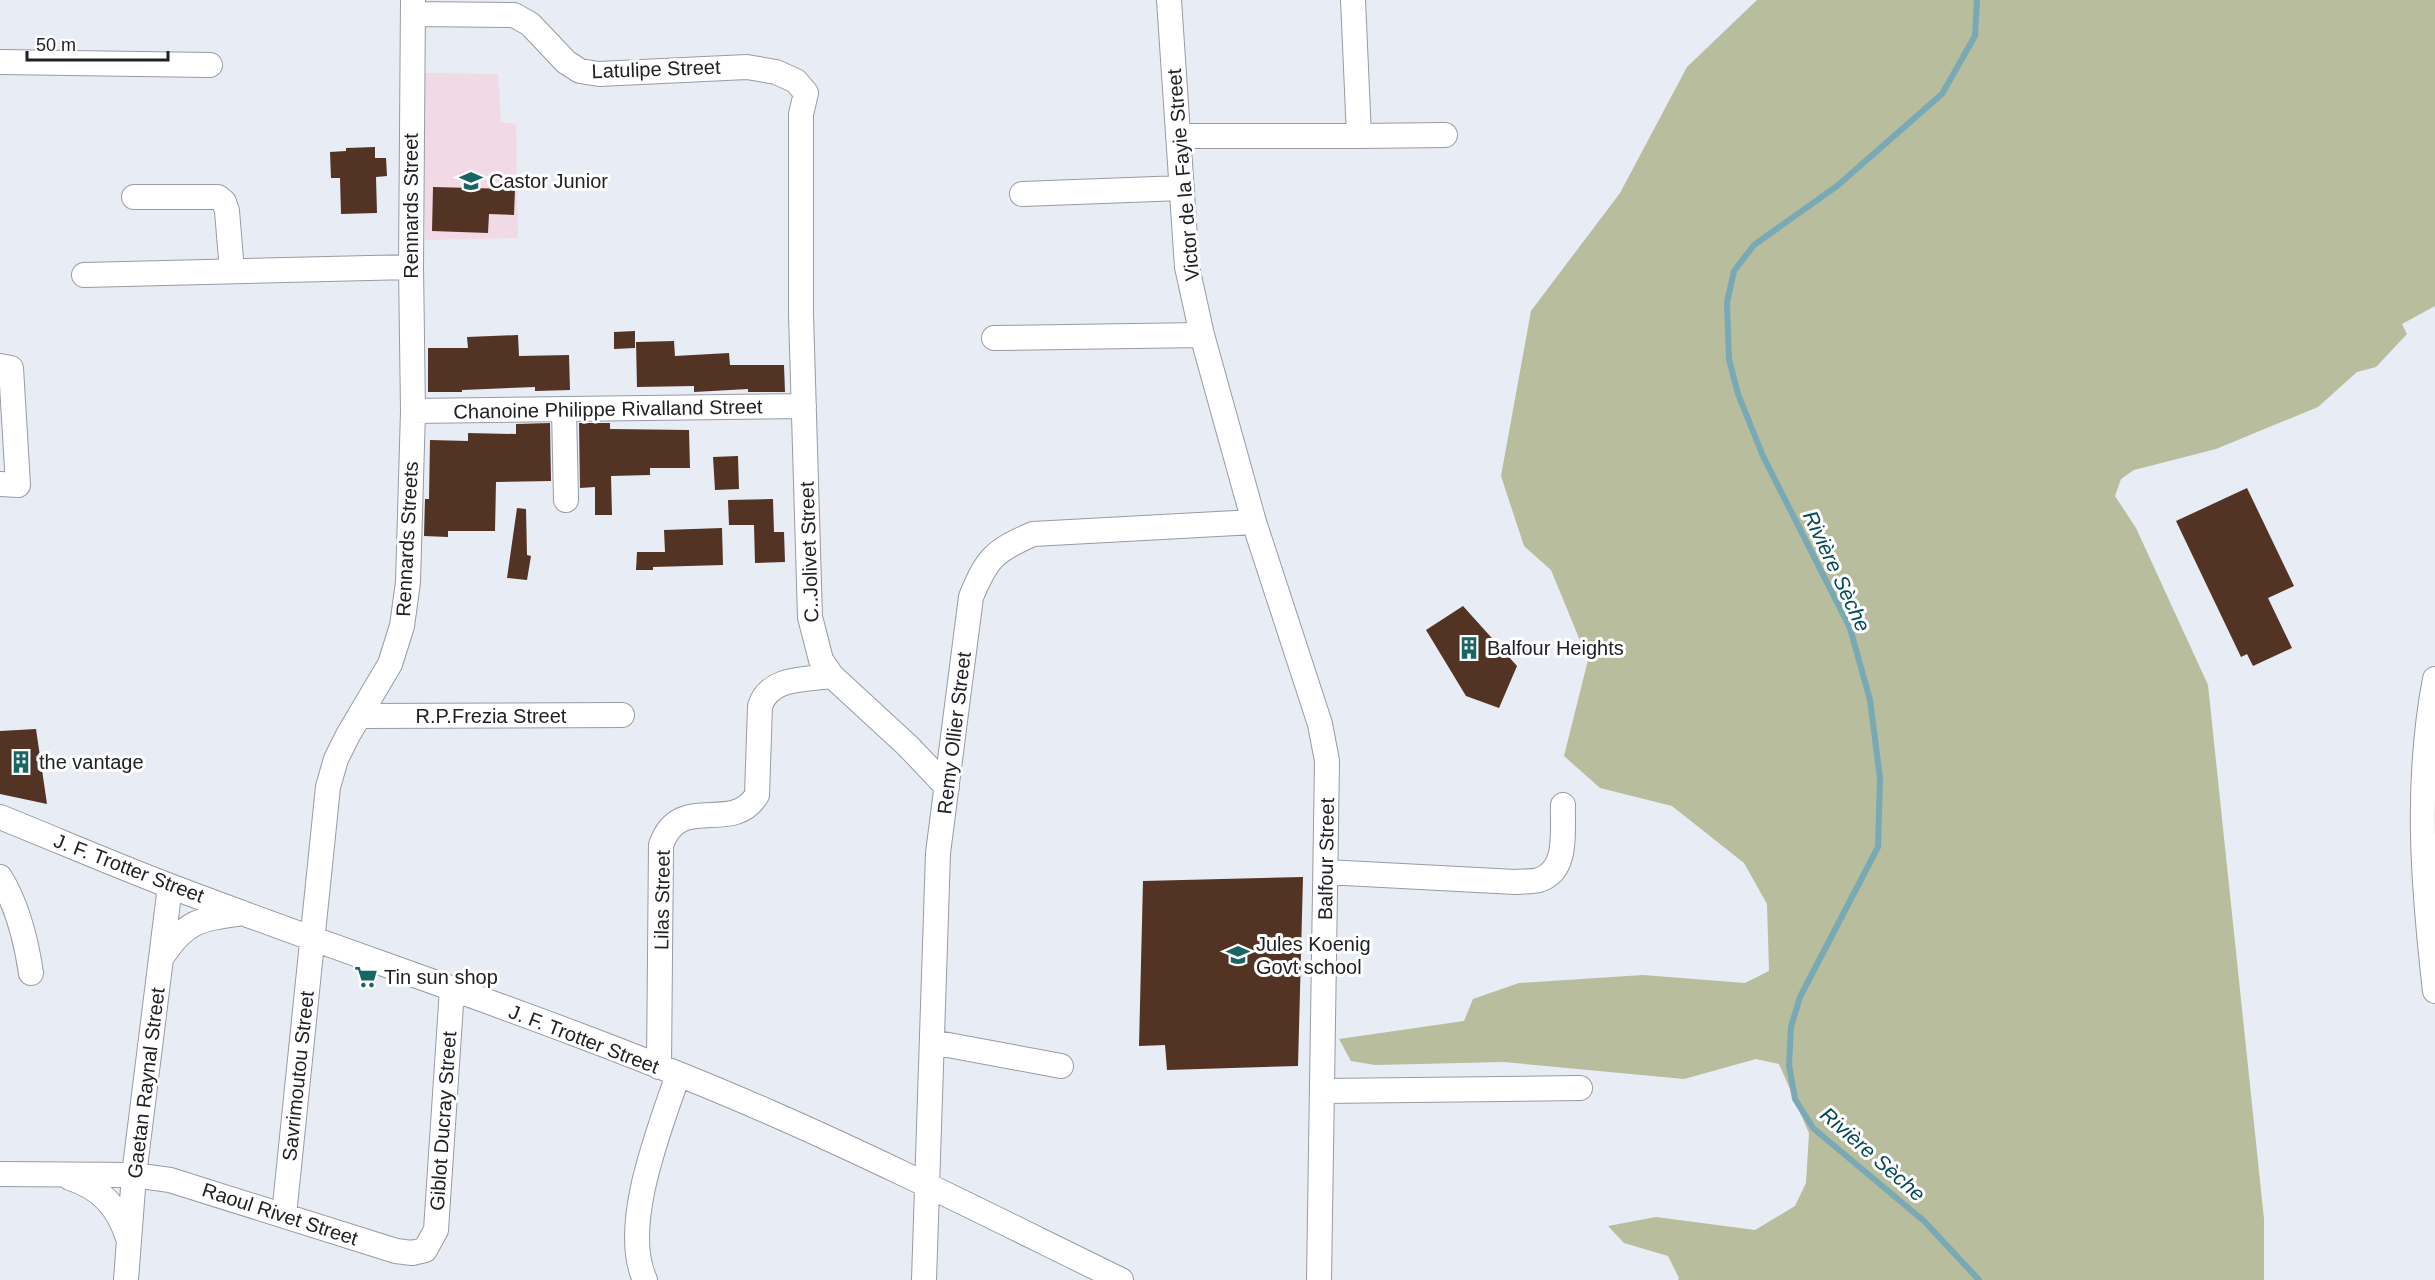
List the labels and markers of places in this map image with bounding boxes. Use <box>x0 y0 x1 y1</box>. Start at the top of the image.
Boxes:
school or university icon: Castor Junior <box>458 168 484 194</box>
place label: Castor Junior <box>489 170 608 192</box>
building icon: Balfour Heights <box>1456 635 1482 661</box>
place label: Balfour Heights <box>1487 637 1624 659</box>
building icon: the vantage <box>8 749 34 775</box>
place label: the vantage <box>39 751 144 773</box>
place label: Jules Koenig Govt school <box>1256 933 1371 978</box>
school or university icon: Jules Koenig Govt school <box>1225 942 1251 968</box>
supermarket icon: Tin sun shop <box>353 964 379 990</box>
place label: Tin sun shop <box>384 966 498 988</box>

